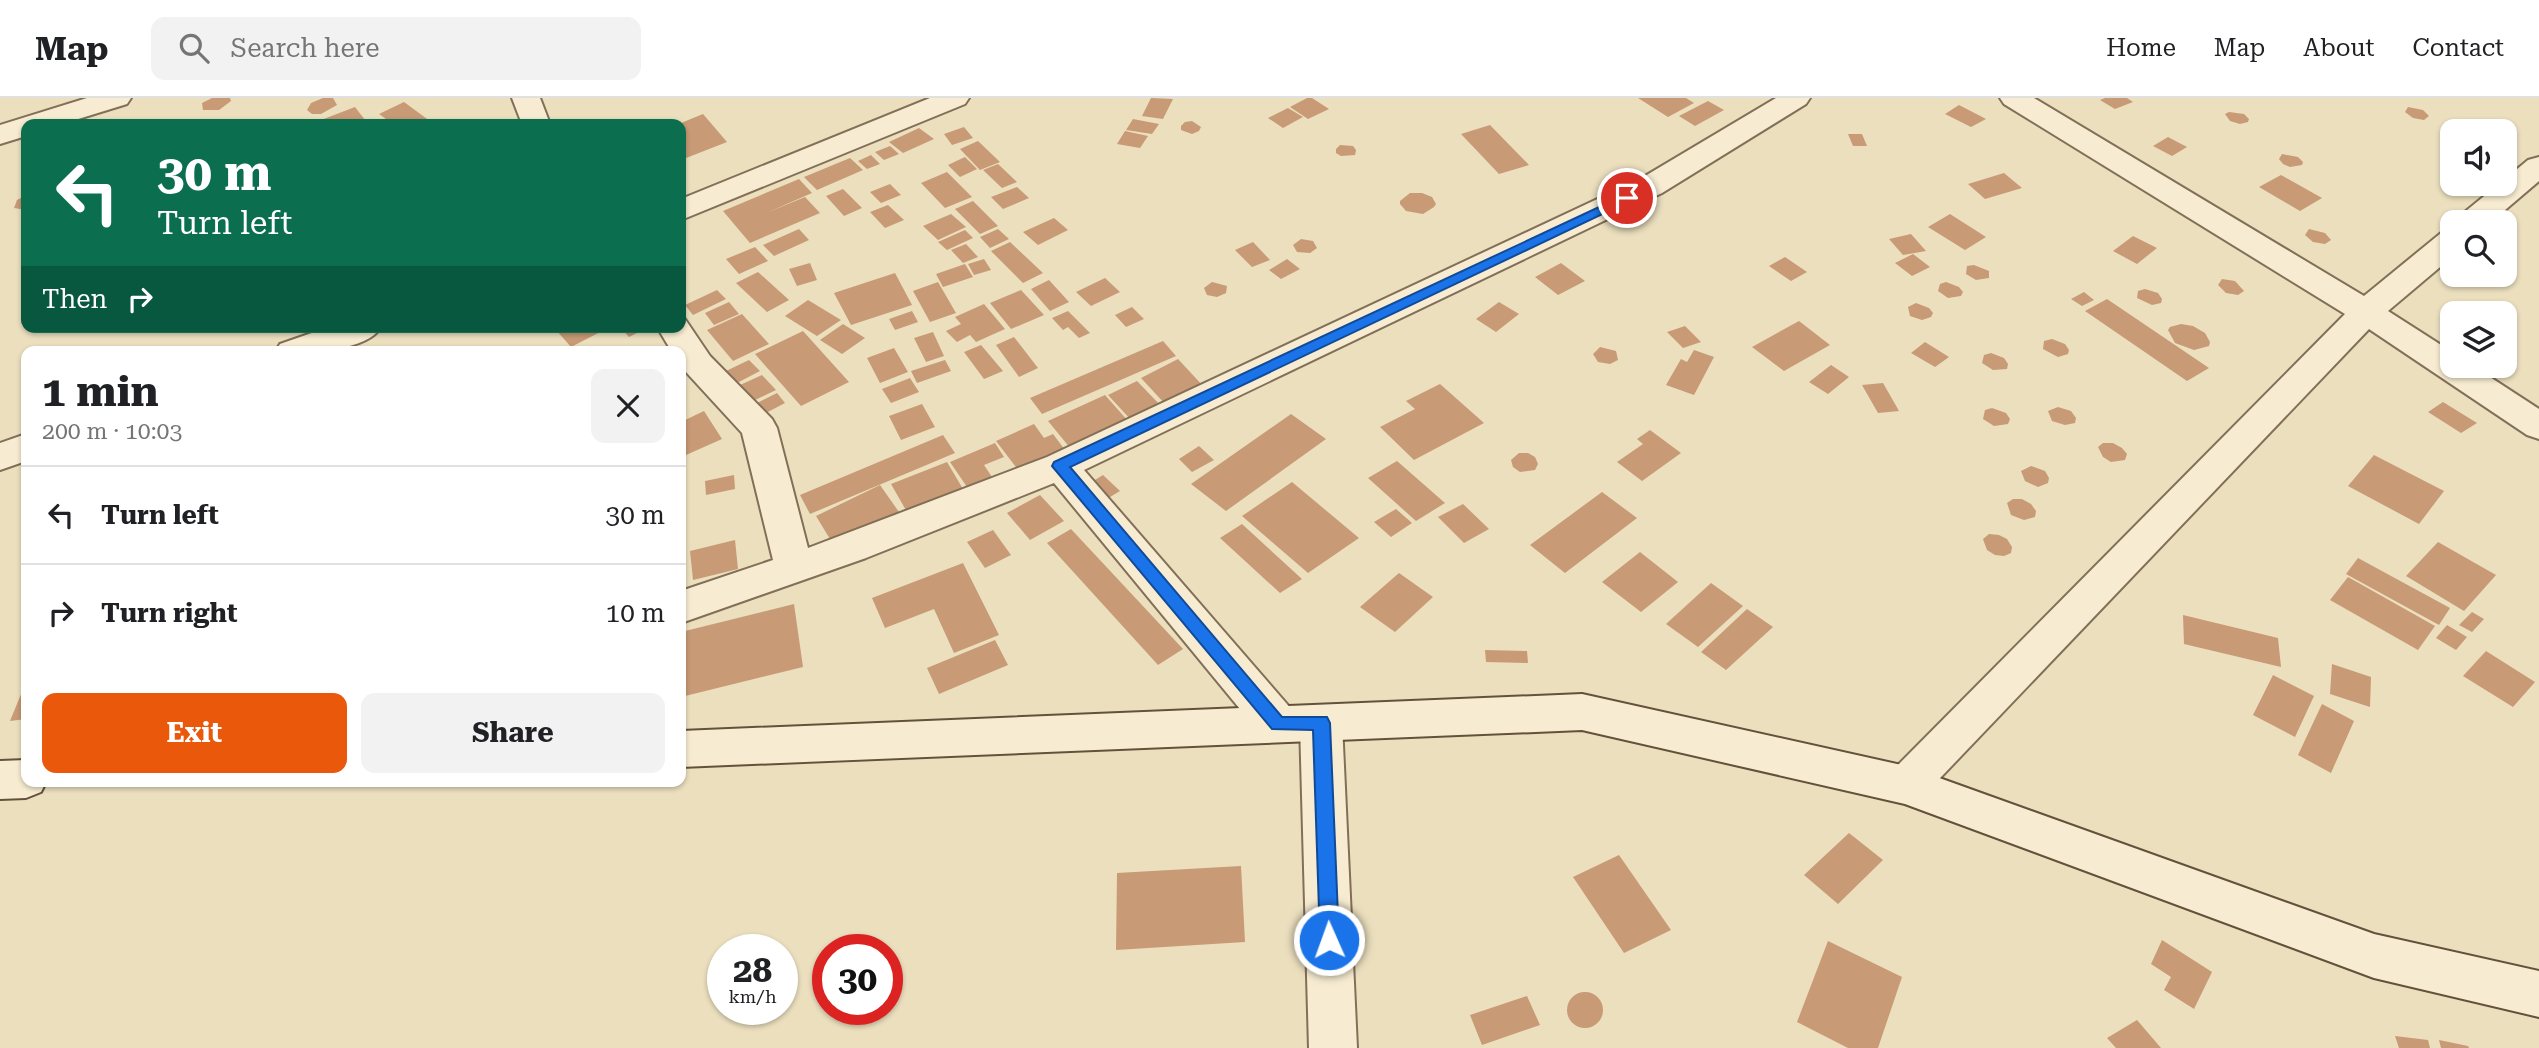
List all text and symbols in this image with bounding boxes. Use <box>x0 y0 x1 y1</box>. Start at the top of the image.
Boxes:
search box <box>151 17 641 80</box>
text: Map <box>35 29 109 68</box>
icon: search <box>175 29 213 67</box>
text: Search here <box>231 33 380 63</box>
text: Home <box>2106 34 2176 62</box>
text: Map <box>2214 34 2265 62</box>
text: About <box>2303 34 2374 62</box>
text: Contact <box>2412 34 2504 62</box>
map controls <box>2440 119 2517 378</box>
button: sound <box>2440 119 2517 196</box>
text: 30 m <box>157 145 272 202</box>
icon: left <box>42 147 133 238</box>
pin <box>1597 168 1657 228</box>
icon: arrive <box>1608 179 1646 217</box>
text: Turn left <box>157 204 292 242</box>
button: search <box>2440 210 2517 287</box>
icon: right <box>121 280 159 318</box>
text: Then <box>42 284 107 314</box>
button: layers <box>2440 301 2517 378</box>
text: 1 min <box>42 367 159 416</box>
button: close <box>591 369 665 443</box>
text: 200 m · 10:03 <box>42 418 182 445</box>
icon: left <box>42 496 80 534</box>
text: Turn left <box>101 500 219 530</box>
text: 30 m <box>606 500 665 530</box>
icon: right <box>42 594 80 632</box>
text: Turn right <box>101 598 237 628</box>
text: 10 m <box>606 598 665 628</box>
button: Exit <box>42 693 347 773</box>
button: Share <box>361 693 665 773</box>
position arrow <box>1292 903 1366 977</box>
speed limit sign: 30 <box>812 934 903 1025</box>
text: 28 <box>733 950 772 991</box>
text: km/h <box>728 986 777 1007</box>

